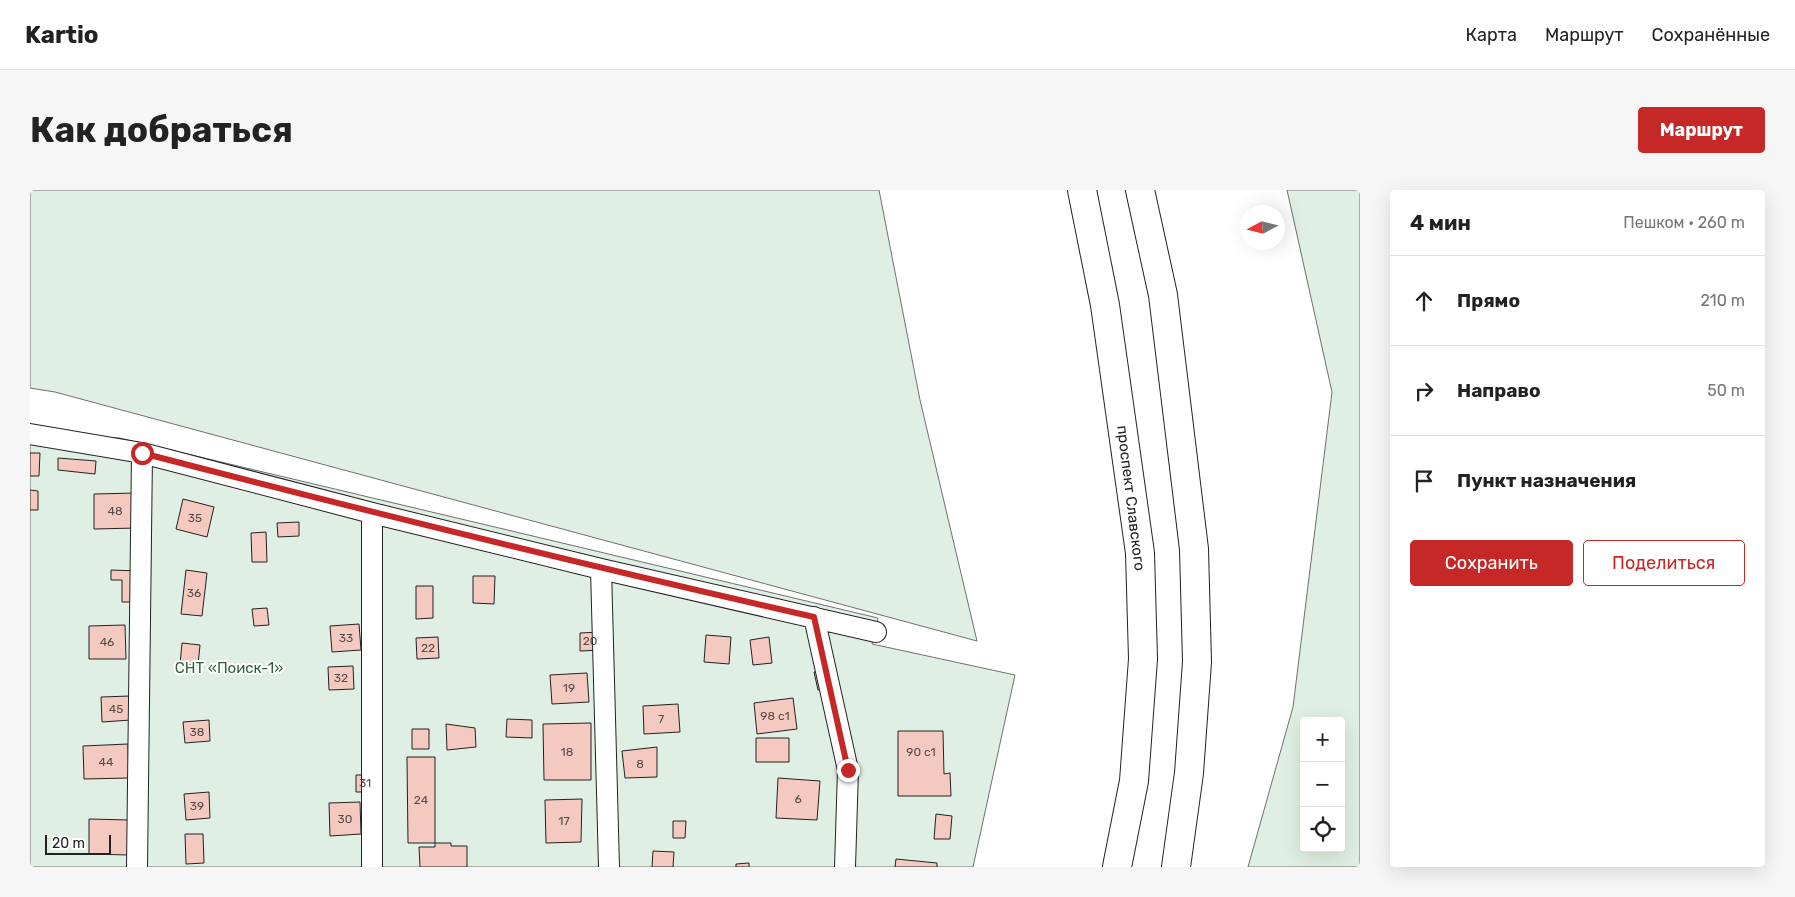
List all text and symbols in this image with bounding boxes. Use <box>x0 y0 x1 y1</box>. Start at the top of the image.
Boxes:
text: Kartio <box>25 21 99 49</box>
text: Карта <box>1466 24 1517 46</box>
text: Маршрут <box>1545 24 1624 46</box>
text: Сохранённые <box>1652 24 1770 46</box>
button: Маршрут <box>1638 107 1765 153</box>
text: Как добраться <box>30 109 293 151</box>
north arrow <box>1240 205 1285 250</box>
text: 4 мин <box>1410 210 1471 235</box>
text: Пешком · 260 m <box>1623 213 1745 232</box>
icon: ahead <box>1410 287 1438 315</box>
text: Прямо <box>1457 289 1520 312</box>
text: 210 m <box>1700 291 1745 310</box>
icon: right <box>1410 377 1438 405</box>
text: Направо <box>1457 379 1541 402</box>
text: 50 m <box>1707 381 1745 400</box>
street label: проспект Славского <box>1113 424 1149 572</box>
route start <box>131 442 154 465</box>
icon: arrive <box>1410 467 1438 495</box>
text: Пункт назначения <box>1457 469 1636 492</box>
house number: 48 <box>107 504 123 518</box>
house number: 35 <box>188 511 202 525</box>
button: Сохранить <box>1410 540 1573 586</box>
button: Поделиться <box>1583 540 1745 586</box>
house number: 36 <box>187 586 201 600</box>
house number: 33 <box>339 631 353 645</box>
house number: 20 <box>583 634 597 648</box>
house number: 46 <box>100 635 114 649</box>
house number: 22 <box>421 641 435 655</box>
park label: СНТ «Поиск-1» <box>175 659 283 677</box>
house number: 32 <box>334 671 348 685</box>
house number: 19 <box>563 681 575 695</box>
house number: 45 <box>109 702 123 716</box>
house number: 98 с1 <box>760 709 790 723</box>
house number: 7 <box>658 712 664 726</box>
map controls <box>1300 717 1345 852</box>
button: + <box>1300 717 1345 762</box>
house number: 38 <box>190 725 204 739</box>
house number: 18 <box>561 745 573 759</box>
house number: 90 с1 <box>906 745 936 759</box>
house number: 44 <box>99 755 114 769</box>
house number: 8 <box>636 757 644 771</box>
route end <box>837 759 860 782</box>
button: − <box>1300 762 1345 807</box>
house number: 31 <box>359 776 371 790</box>
house number: 6 <box>794 792 802 806</box>
house number: 24 <box>414 793 429 807</box>
house number: 39 <box>190 799 204 813</box>
button: locate <box>1300 807 1345 852</box>
house number: 30 <box>338 812 352 826</box>
house number: 17 <box>558 814 570 828</box>
scale bar <box>45 832 111 855</box>
text: 20 m <box>52 835 85 852</box>

